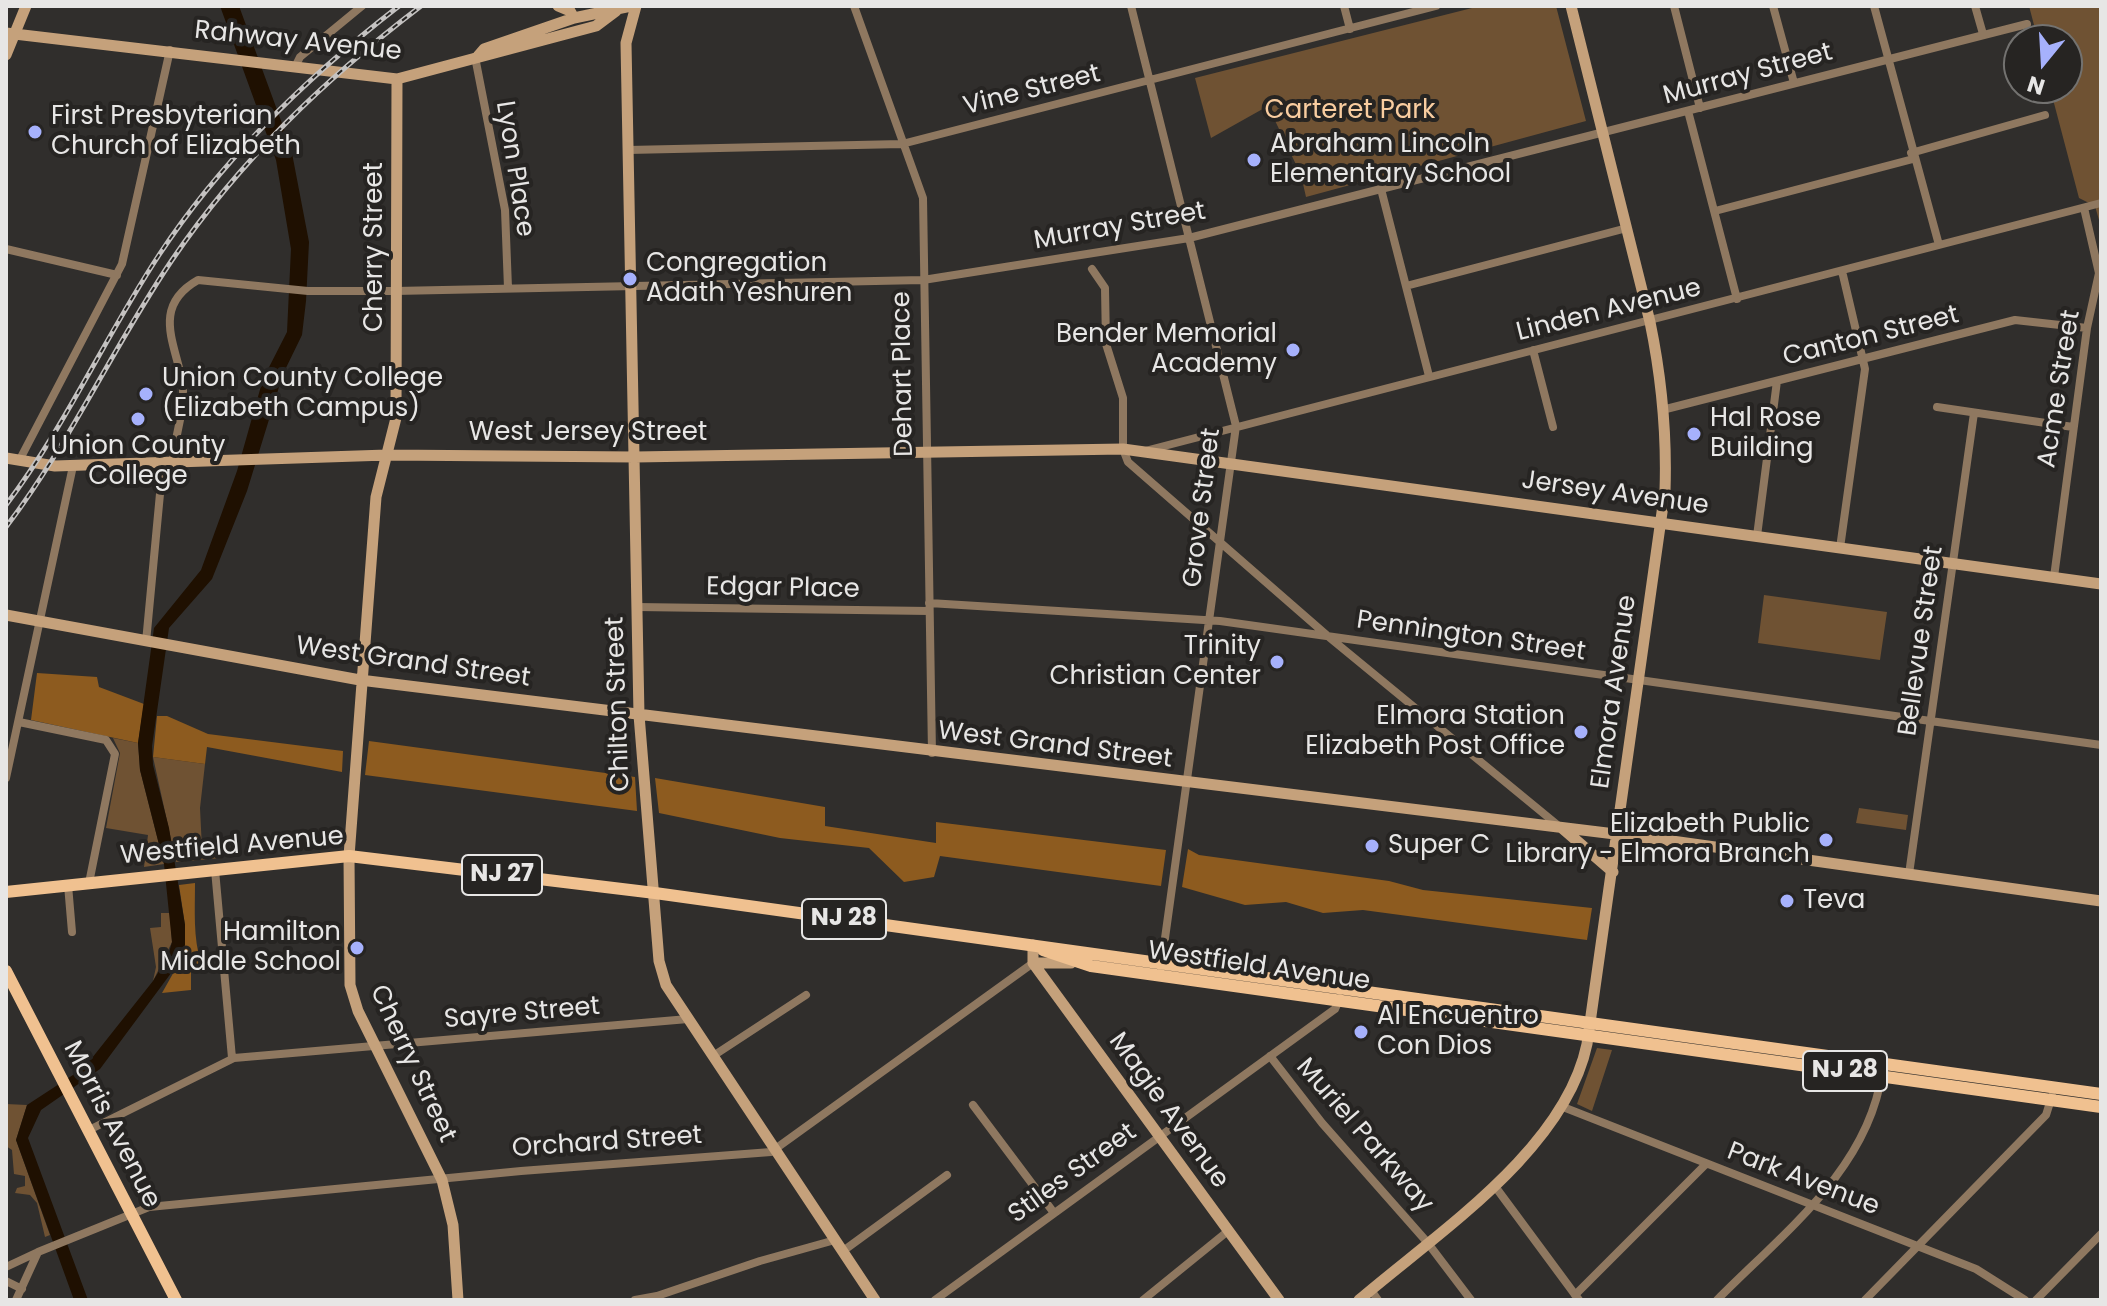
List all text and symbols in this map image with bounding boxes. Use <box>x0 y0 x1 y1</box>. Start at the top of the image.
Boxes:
street label: Rahway Avenue <box>193 16 403 68</box>
north arrow <box>2003 24 2083 104</box>
street label: Murray Street <box>1660 37 1836 113</box>
street label: Vine Street <box>960 59 1104 123</box>
text: N <box>2023 68 2049 103</box>
park label: Carteret Park <box>1265 95 1435 127</box>
street label: Lyon Place <box>488 99 540 239</box>
place label: First Presbyterian Church of Elizabeth <box>51 101 301 162</box>
marker: First Presbyterian Church of Elizabeth <box>26 123 44 141</box>
place label: Abraham Lincoln Elementary School <box>1270 129 1511 190</box>
marker: Abraham Lincoln Elementary School <box>1245 151 1263 169</box>
street label: Cherry Street <box>359 162 391 332</box>
street label: Murray Street <box>1032 197 1208 257</box>
place label: Congregation Adath Yeshuren <box>646 248 852 310</box>
marker: Congregation Adath Yeshuren <box>621 270 639 288</box>
street label: Linden Avenue <box>1513 273 1705 349</box>
street label: Dehart Place <box>887 291 921 457</box>
street label: Canton Street <box>1780 300 1962 374</box>
street label: Acme Street <box>2032 308 2088 470</box>
place label: Bender Memorial Academy <box>1056 319 1277 380</box>
marker: Bender Memorial Academy <box>1284 341 1302 359</box>
place label: Union County College (Elizabeth Campus) <box>162 363 443 424</box>
marker: Union County College (Elizabeth Campus) <box>137 385 155 403</box>
place label: Hal Rose Building <box>1710 403 1821 464</box>
marker: Union County College <box>129 410 147 428</box>
street label: West Jersey Street <box>469 417 707 449</box>
marker: Hal Rose Building <box>1685 425 1703 443</box>
street label: Grove Street <box>1178 427 1228 589</box>
place label: Union County College <box>51 431 225 492</box>
street label: Jersey Avenue <box>1519 465 1711 523</box>
street label: Bellevue Street <box>1893 544 1951 738</box>
street label: Edgar Place <box>706 572 860 606</box>
street label: Elmora Avenue <box>1586 593 1644 791</box>
street label: Pennington Street <box>1355 605 1587 669</box>
street label: Chilton Street <box>600 616 638 792</box>
street label: West Grand Street <box>294 631 532 695</box>
place label: Trinity Christian Center <box>1049 631 1261 692</box>
marker: Trinity Christian Center <box>1268 653 1286 671</box>
place label: Elmora Station Elizabeth Post Office <box>1305 701 1565 762</box>
street label: West Grand Street <box>936 716 1174 776</box>
marker: Elmora Station Elizabeth Post Office <box>1572 723 1590 741</box>
place label: Elizabeth Public Library - Elmora Branch <box>1505 809 1810 870</box>
street label: Westfield Avenue <box>119 822 345 872</box>
place label: Super C <box>1388 830 1490 862</box>
marker: Elizabeth Public Library - Elmora Branch <box>1817 831 1835 849</box>
marker: Super C <box>1363 837 1381 855</box>
road number: NJ 27 <box>462 855 542 895</box>
place label: Teva <box>1803 885 1865 917</box>
marker: Teva <box>1778 892 1796 910</box>
road number: NJ 28 <box>802 899 886 939</box>
place label: Hamilton Middle School <box>160 917 341 978</box>
street label: Westfield Avenue <box>1146 936 1372 998</box>
marker: Hamilton Middle School <box>348 939 366 957</box>
street label: Cherry Street <box>362 980 462 1148</box>
street label: Sayre Street <box>443 992 601 1036</box>
place label: Al Encuentro Con Dios <box>1377 1001 1539 1062</box>
marker: Al Encuentro Con Dios <box>1352 1023 1370 1041</box>
street label: Magie Avenue <box>1101 1027 1235 1195</box>
street label: Morris Avenue <box>56 1036 166 1214</box>
road number: NJ 28 <box>1803 1051 1887 1091</box>
street label: Muriel Parkway <box>1289 1053 1439 1219</box>
street label: Stiles Street <box>1003 1117 1143 1231</box>
street label: Orchard Street <box>511 1121 703 1165</box>
street label: Park Avenue <box>1723 1137 1883 1223</box>

